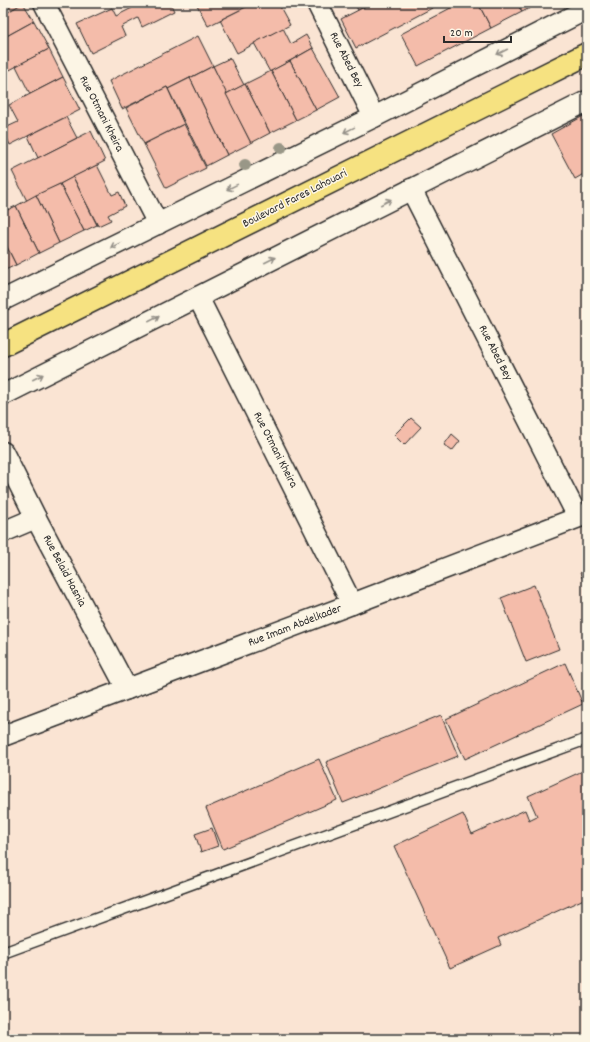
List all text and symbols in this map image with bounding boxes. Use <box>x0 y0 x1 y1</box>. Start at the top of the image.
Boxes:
scale bar <box>444 18 511 44</box>
text: 20 m <box>450 25 473 42</box>
street label: Rue Abed Bey <box>325 29 368 92</box>
one-way arrow <box>497 49 509 56</box>
street label: Rue Otmani Kheira <box>75 73 128 155</box>
one-way arrow <box>343 127 355 134</box>
street label: Boulevard Fares Lahouari <box>240 165 350 233</box>
one-way arrow <box>227 184 239 192</box>
one-way arrow <box>380 198 392 205</box>
one-way arrow <box>110 242 122 249</box>
one-way arrow <box>264 256 276 263</box>
one-way arrow <box>148 315 160 322</box>
street label: Rue Abed Bey <box>474 322 517 385</box>
one-way arrow <box>32 373 44 380</box>
street label: Rue Otmani Kheira <box>249 409 302 491</box>
street label: Rue Belaid Hasnia <box>38 532 90 610</box>
street label: Rue Imam Abdelkader <box>246 600 345 652</box>

